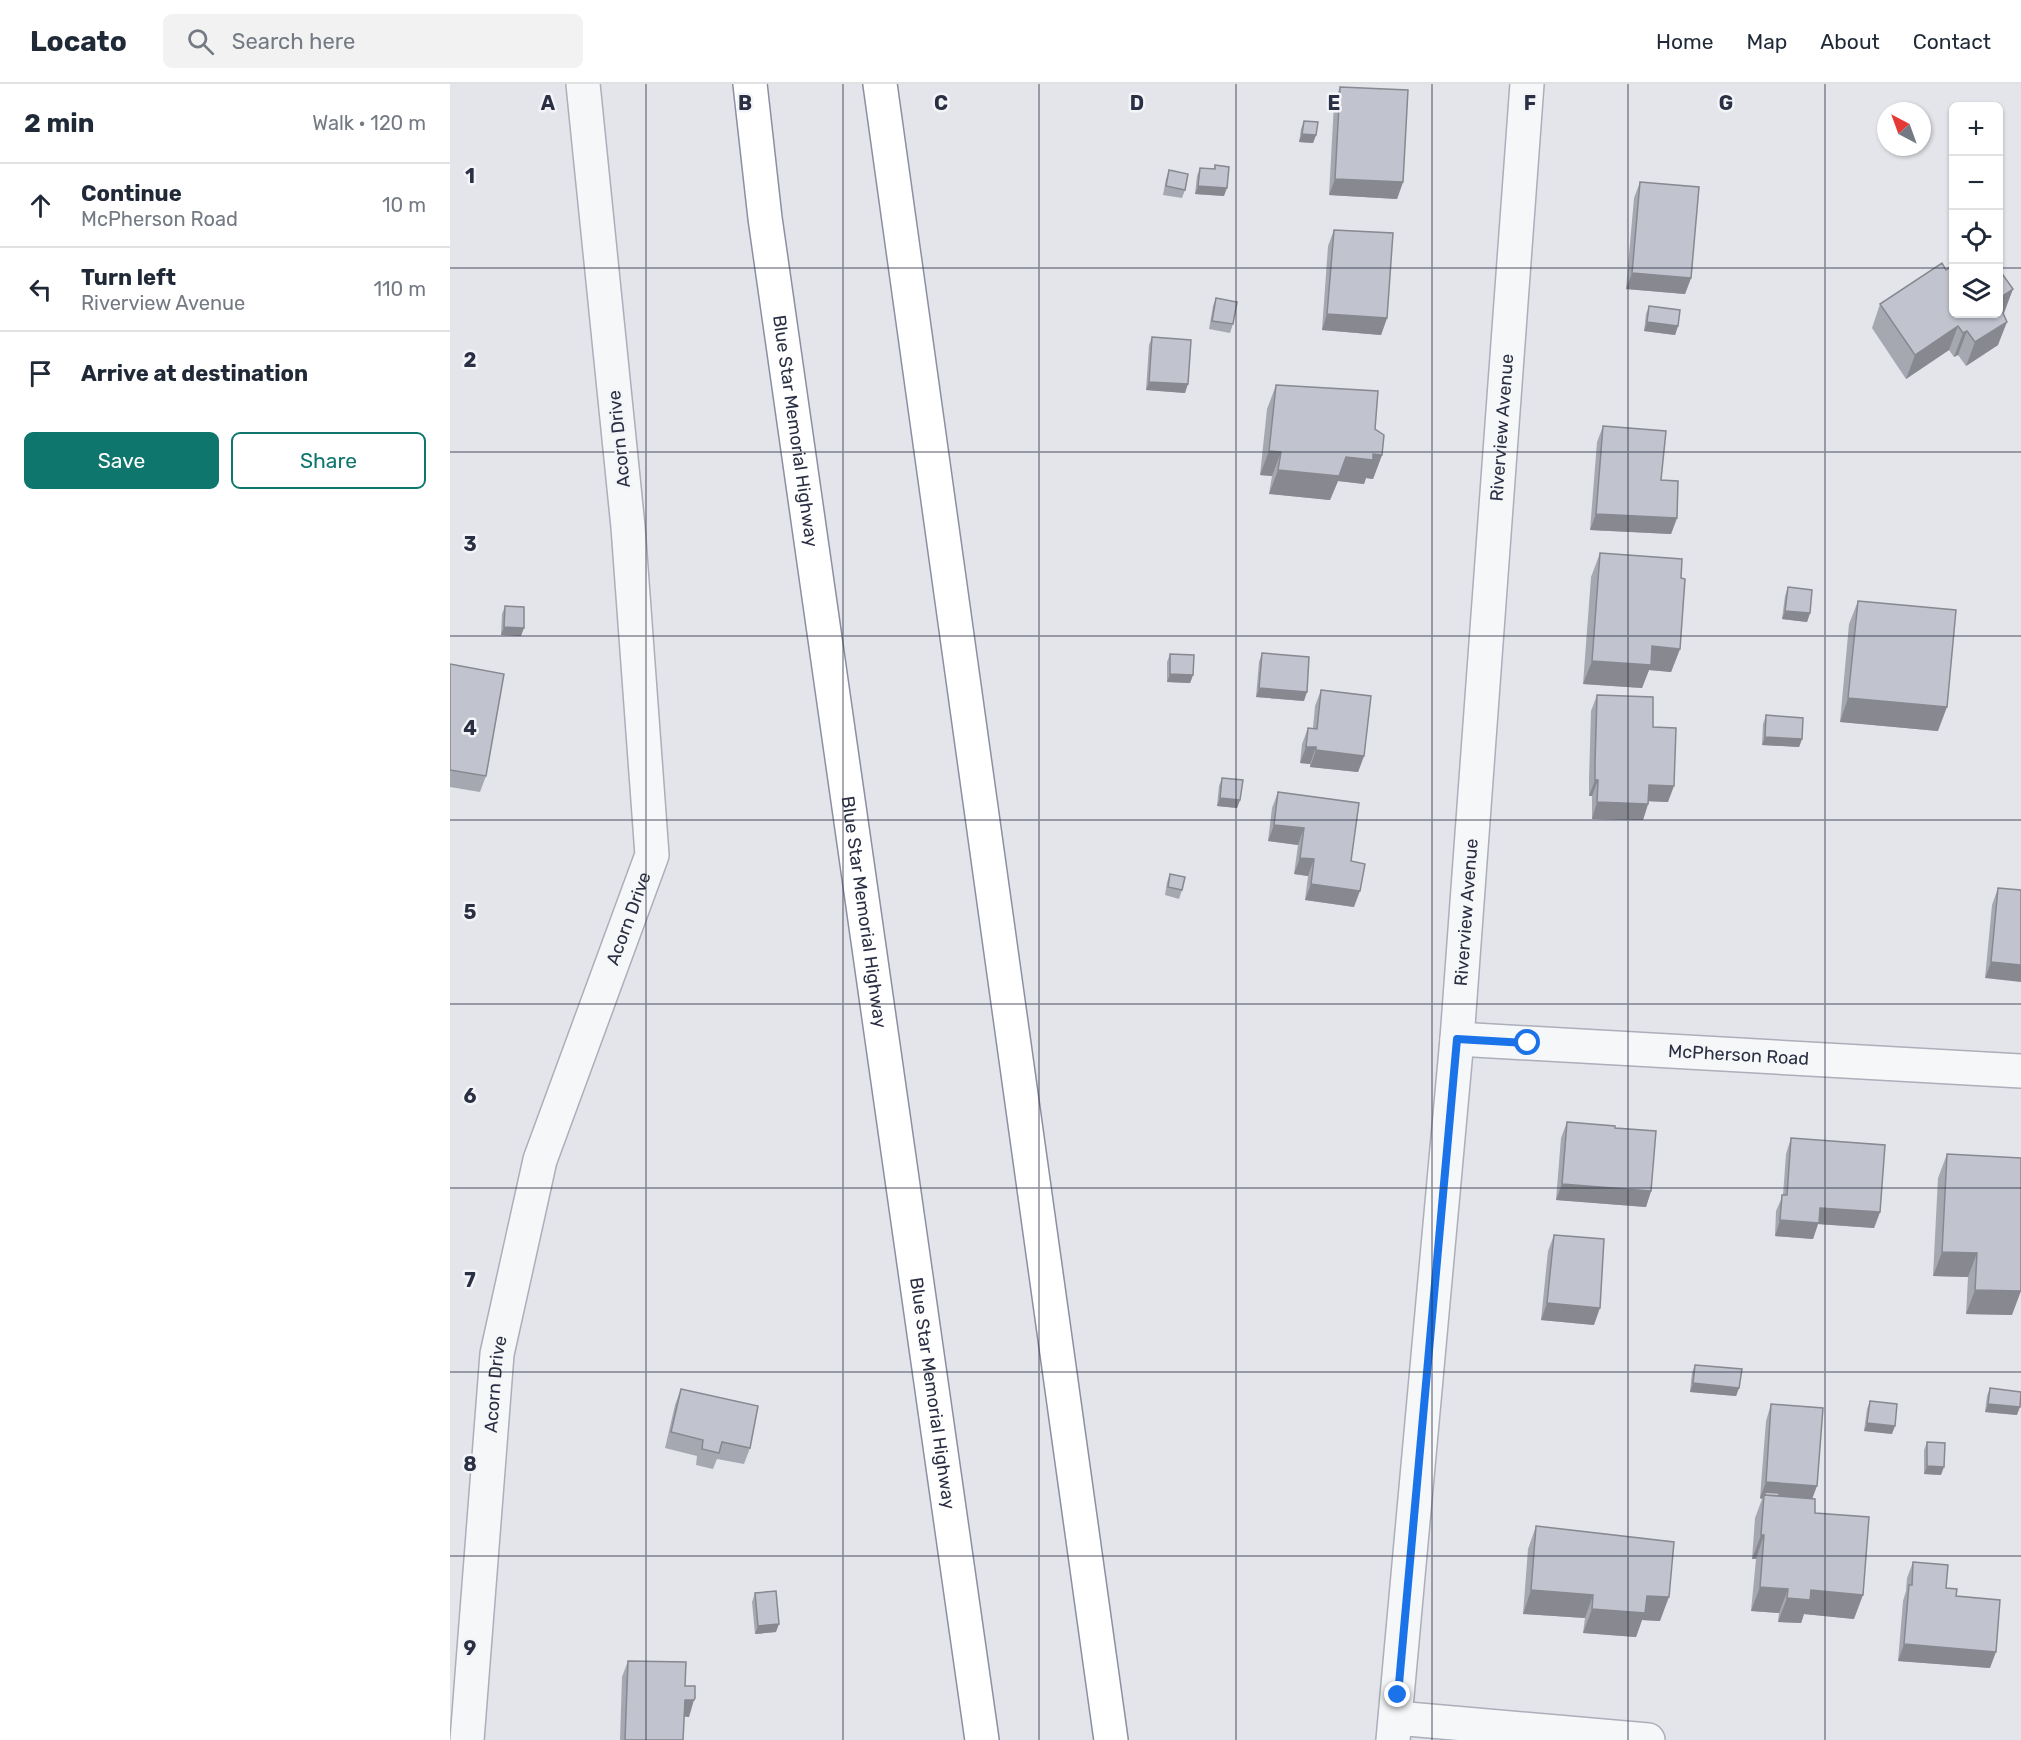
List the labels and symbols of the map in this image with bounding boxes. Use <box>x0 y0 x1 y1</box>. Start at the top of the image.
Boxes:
text: A <box>541 91 556 115</box>
text: B <box>738 91 752 115</box>
text: C <box>934 91 948 115</box>
text: D <box>1130 91 1144 115</box>
text: E <box>1328 91 1340 115</box>
text: F <box>1524 91 1536 115</box>
text: G <box>1719 91 1733 115</box>
north arrow <box>1877 102 1931 156</box>
text: 1 <box>465 164 475 188</box>
street label: Blue Star Memorial Highway <box>768 314 823 549</box>
text: 2 <box>464 348 477 372</box>
street label: Riverview Avenue <box>1485 353 1518 502</box>
street label: Acorn Drive <box>603 389 635 489</box>
text: 3 <box>463 532 477 556</box>
text: 4 <box>463 716 477 740</box>
street label: Blue Star Memorial Highway <box>837 795 891 1030</box>
street label: Riverview Avenue <box>1450 838 1483 987</box>
street label: Acorn Drive <box>601 869 656 968</box>
text: 5 <box>464 900 477 924</box>
route start <box>1514 1029 1540 1055</box>
street label: McPherson Road <box>1667 1040 1810 1070</box>
text: 6 <box>463 1084 477 1108</box>
text: 7 <box>464 1268 476 1292</box>
street label: Blue Star Memorial Highway <box>905 1276 960 1511</box>
street label: Acorn Drive <box>480 1333 512 1434</box>
text: 8 <box>463 1452 477 1476</box>
text: 9 <box>464 1636 477 1660</box>
route end <box>1384 1681 1410 1707</box>

